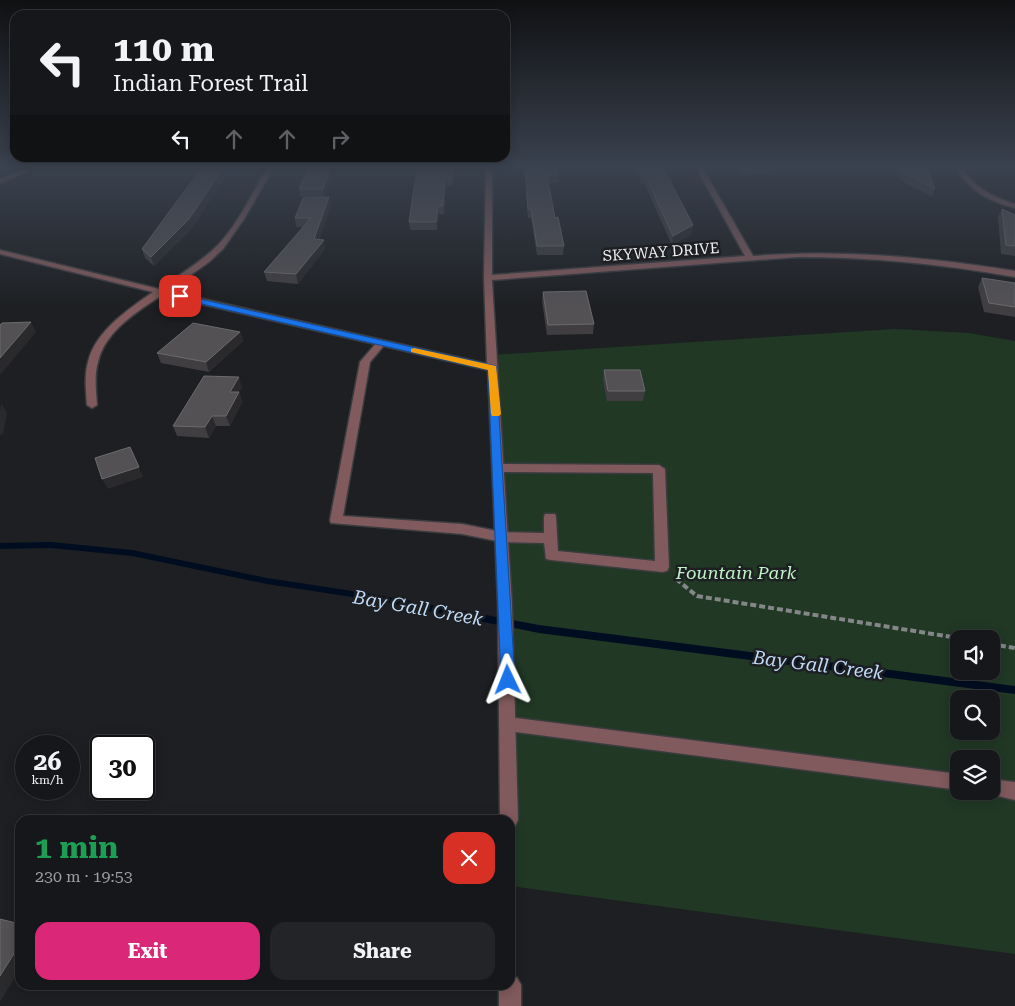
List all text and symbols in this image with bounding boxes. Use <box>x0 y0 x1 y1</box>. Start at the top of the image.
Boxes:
text: 110 m <box>113 29 214 70</box>
icon: left <box>30 30 95 95</box>
text: Indian Forest Trail <box>113 71 308 96</box>
icon: left <box>167 125 195 153</box>
icon: ahead <box>220 125 248 153</box>
icon: ahead <box>273 125 301 153</box>
icon: right <box>326 125 354 153</box>
street label: SKYWAY DRIVE <box>602 239 720 265</box>
pin <box>159 275 201 317</box>
icon: arrive <box>166 282 194 310</box>
park label: Fountain Park <box>675 562 797 583</box>
water label: Bay Gall Creek <box>350 585 485 631</box>
map controls <box>950 630 1000 800</box>
button: sound <box>950 630 1000 680</box>
water label: Bay Gall Creek <box>750 645 885 685</box>
position arrow <box>481 653 533 705</box>
button: search <box>950 690 1000 740</box>
speed limit sign: 30 <box>90 735 155 800</box>
text: 26 <box>33 747 62 776</box>
button: layers <box>950 750 1000 800</box>
text: km/h <box>31 773 64 787</box>
text: 1 min <box>35 830 118 865</box>
button: close <box>443 832 495 884</box>
text: 230 m · 19:53 <box>35 867 133 886</box>
button: Exit <box>35 922 260 980</box>
button: Share <box>270 922 495 980</box>

